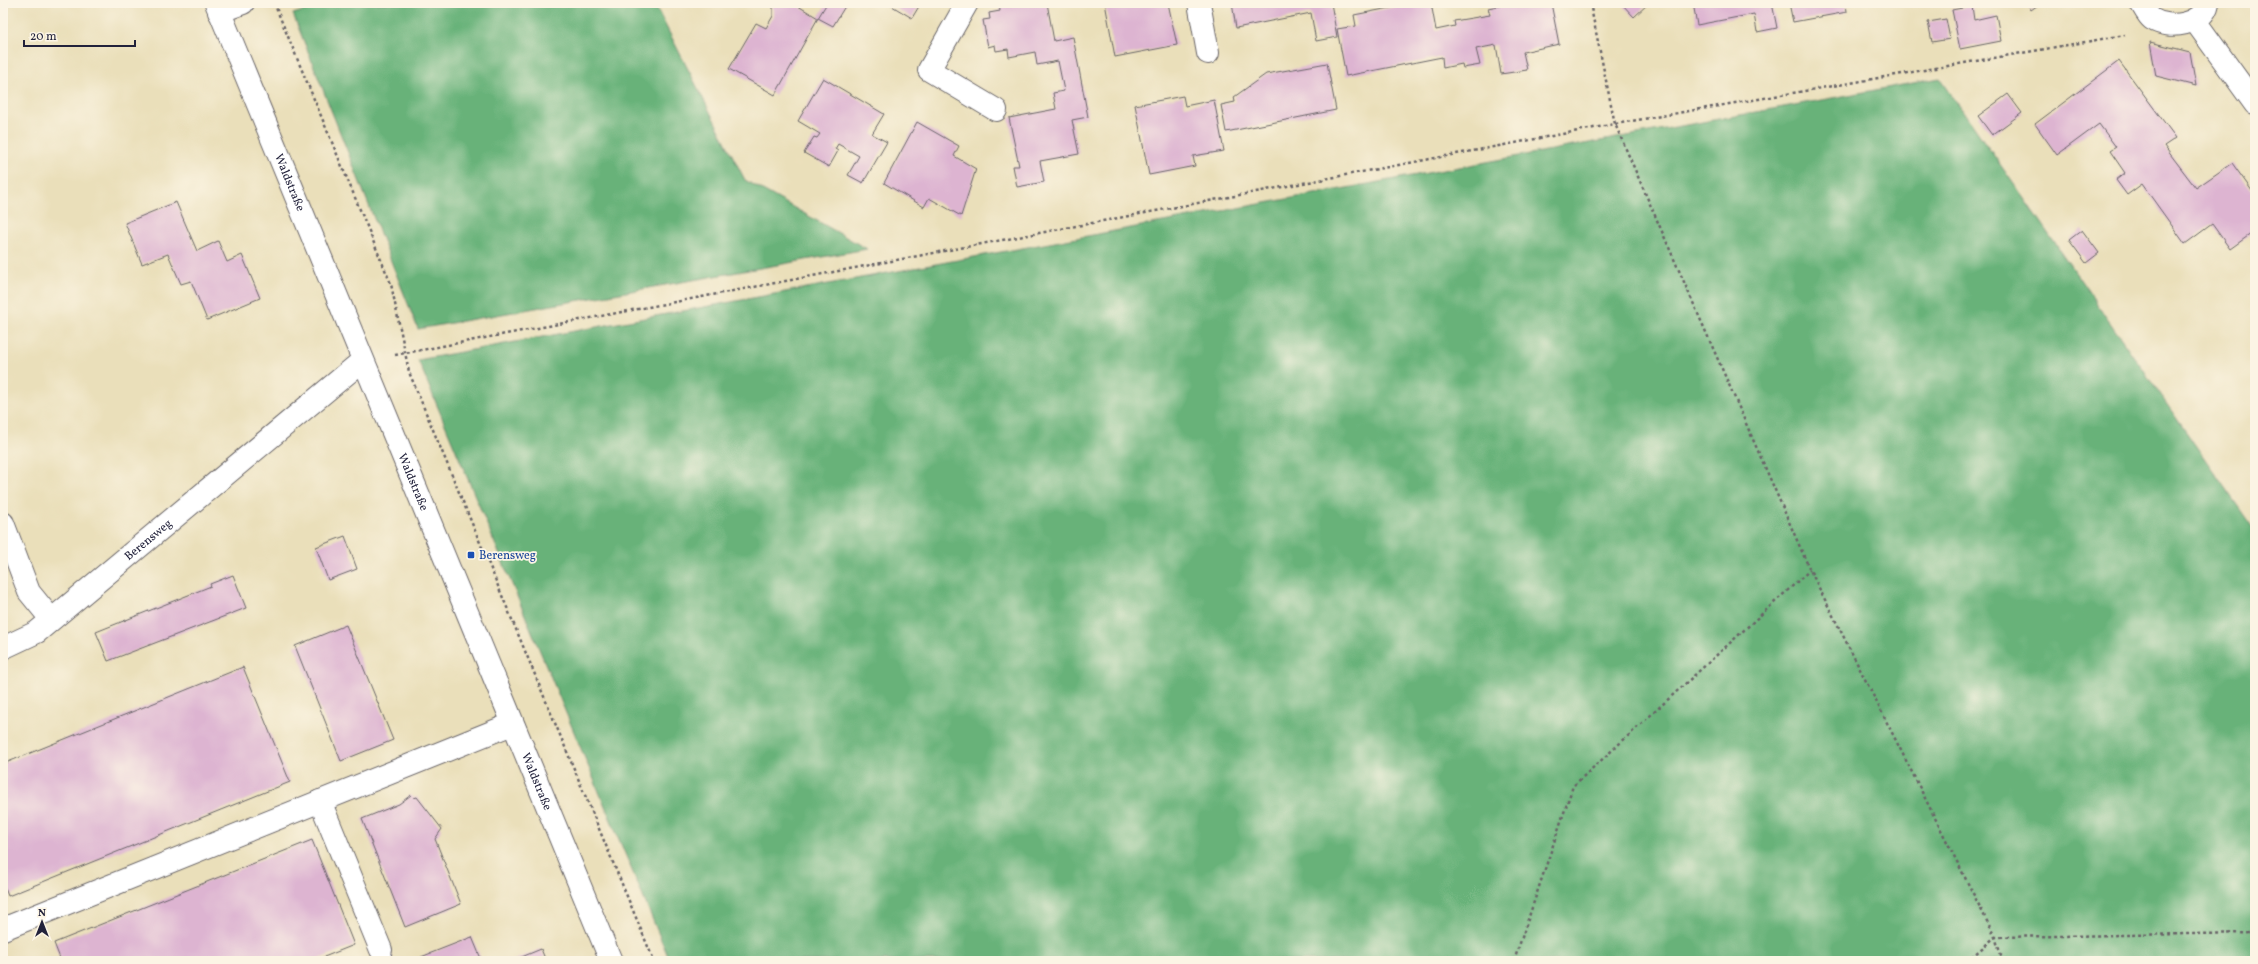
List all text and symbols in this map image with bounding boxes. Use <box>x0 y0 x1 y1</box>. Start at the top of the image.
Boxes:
scale bar <box>24 22 135 48</box>
text: 20 m <box>30 29 57 45</box>
street label: Waldstraße <box>270 152 308 214</box>
street label: Waldstraße <box>394 451 432 514</box>
street label: Berensweg <box>122 516 176 565</box>
place label: Berensweg <box>479 548 536 564</box>
marker: Berensweg <box>466 550 476 560</box>
street label: Waldstraße <box>517 751 555 813</box>
north arrow <box>22 902 62 942</box>
text: N <box>38 906 46 921</box>

